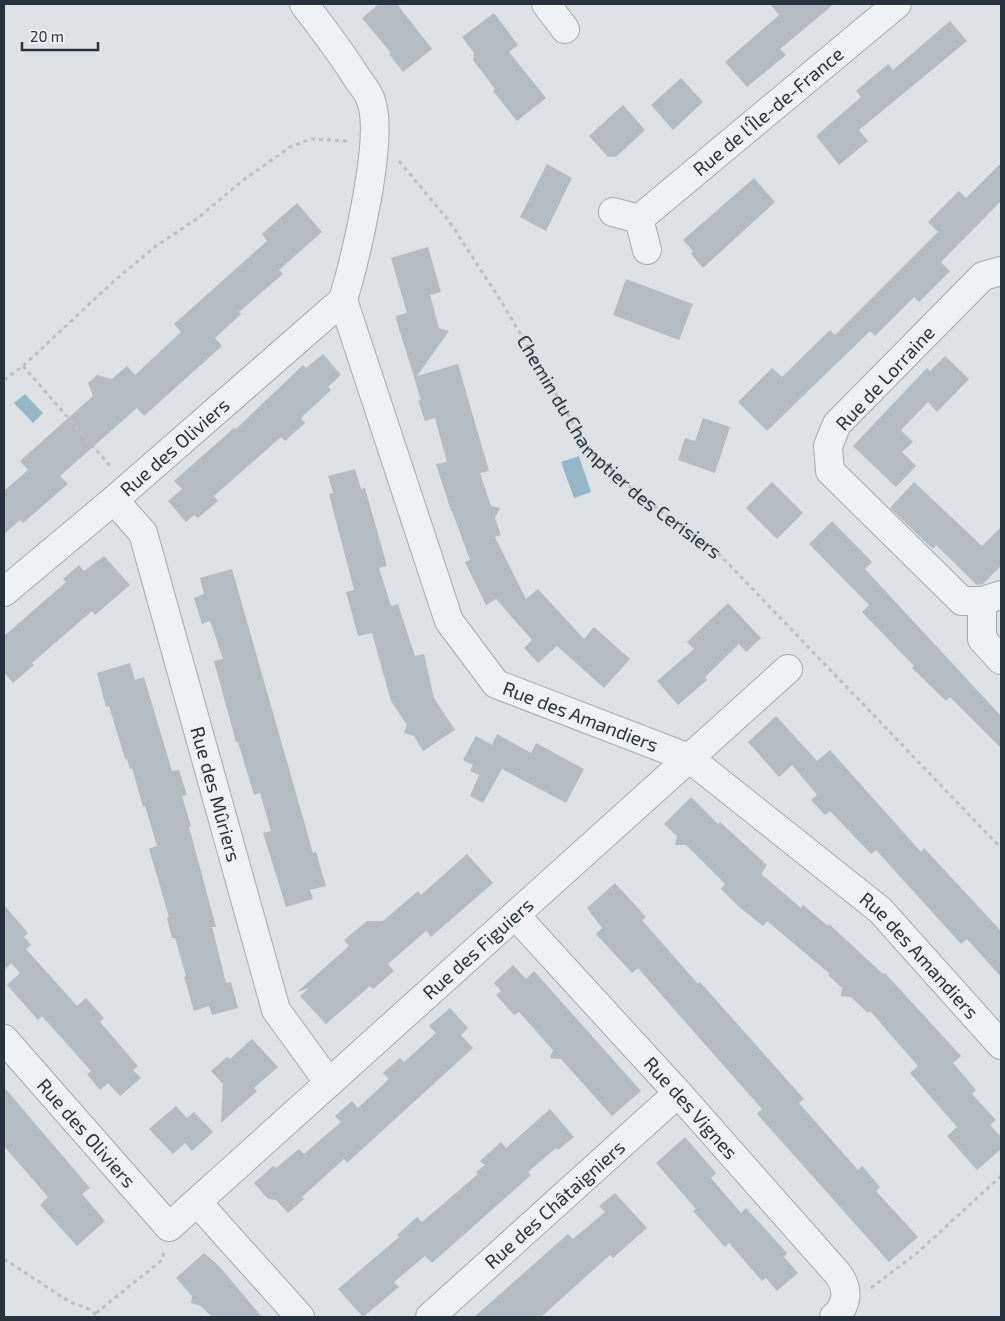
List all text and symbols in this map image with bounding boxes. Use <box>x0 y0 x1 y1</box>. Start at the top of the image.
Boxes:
scale bar <box>22 20 99 52</box>
text: 20 m <box>30 27 64 45</box>
street label: Rue de l'Île-de-France <box>688 42 848 180</box>
street label: Rue de Lorraine <box>830 321 939 435</box>
street label: Chemin du Champtier des Cerisiers <box>512 330 726 563</box>
street label: Rue des Oliviers <box>115 393 234 500</box>
street label: Rue des Amandiers <box>500 676 662 756</box>
street label: Rue des Mûriers <box>186 724 246 864</box>
street label: Rue des Amandiers <box>855 887 984 1023</box>
street label: Rue des Figuiers <box>418 893 537 1004</box>
street label: Rue des Vignes <box>639 1052 743 1163</box>
street label: Rue des Oliviers <box>33 1073 141 1192</box>
street label: Rue des Châtaigniers <box>480 1135 629 1273</box>

